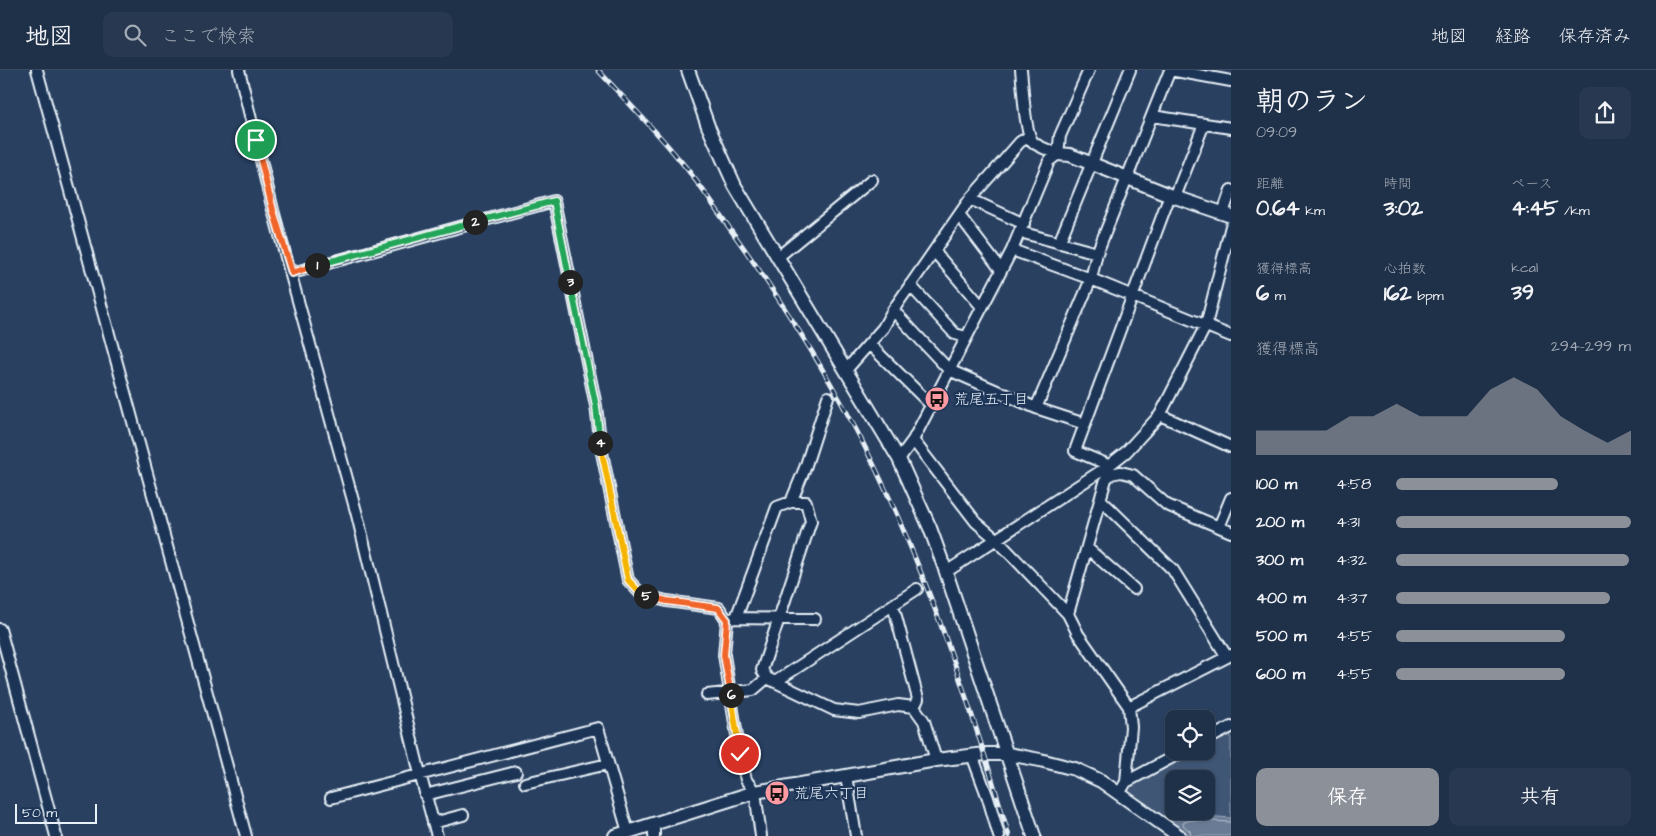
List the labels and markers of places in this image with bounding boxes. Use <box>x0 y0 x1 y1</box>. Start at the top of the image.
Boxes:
pin <box>235 119 277 161</box>
pin: 2 <box>462 210 488 234</box>
pin: 1 <box>304 252 330 278</box>
pin: 3 <box>558 270 582 294</box>
bus stop icon: 荒尾五丁目 <box>924 386 950 412</box>
place label: 荒尾五丁目 <box>954 389 1029 410</box>
pin: 4 <box>588 430 612 456</box>
pin: 5 <box>634 584 658 608</box>
pin: 6 <box>718 682 744 708</box>
pin <box>719 733 761 775</box>
bus stop icon: 荒尾六丁目 <box>764 780 790 806</box>
place label: 荒尾六丁目 <box>794 783 869 804</box>

